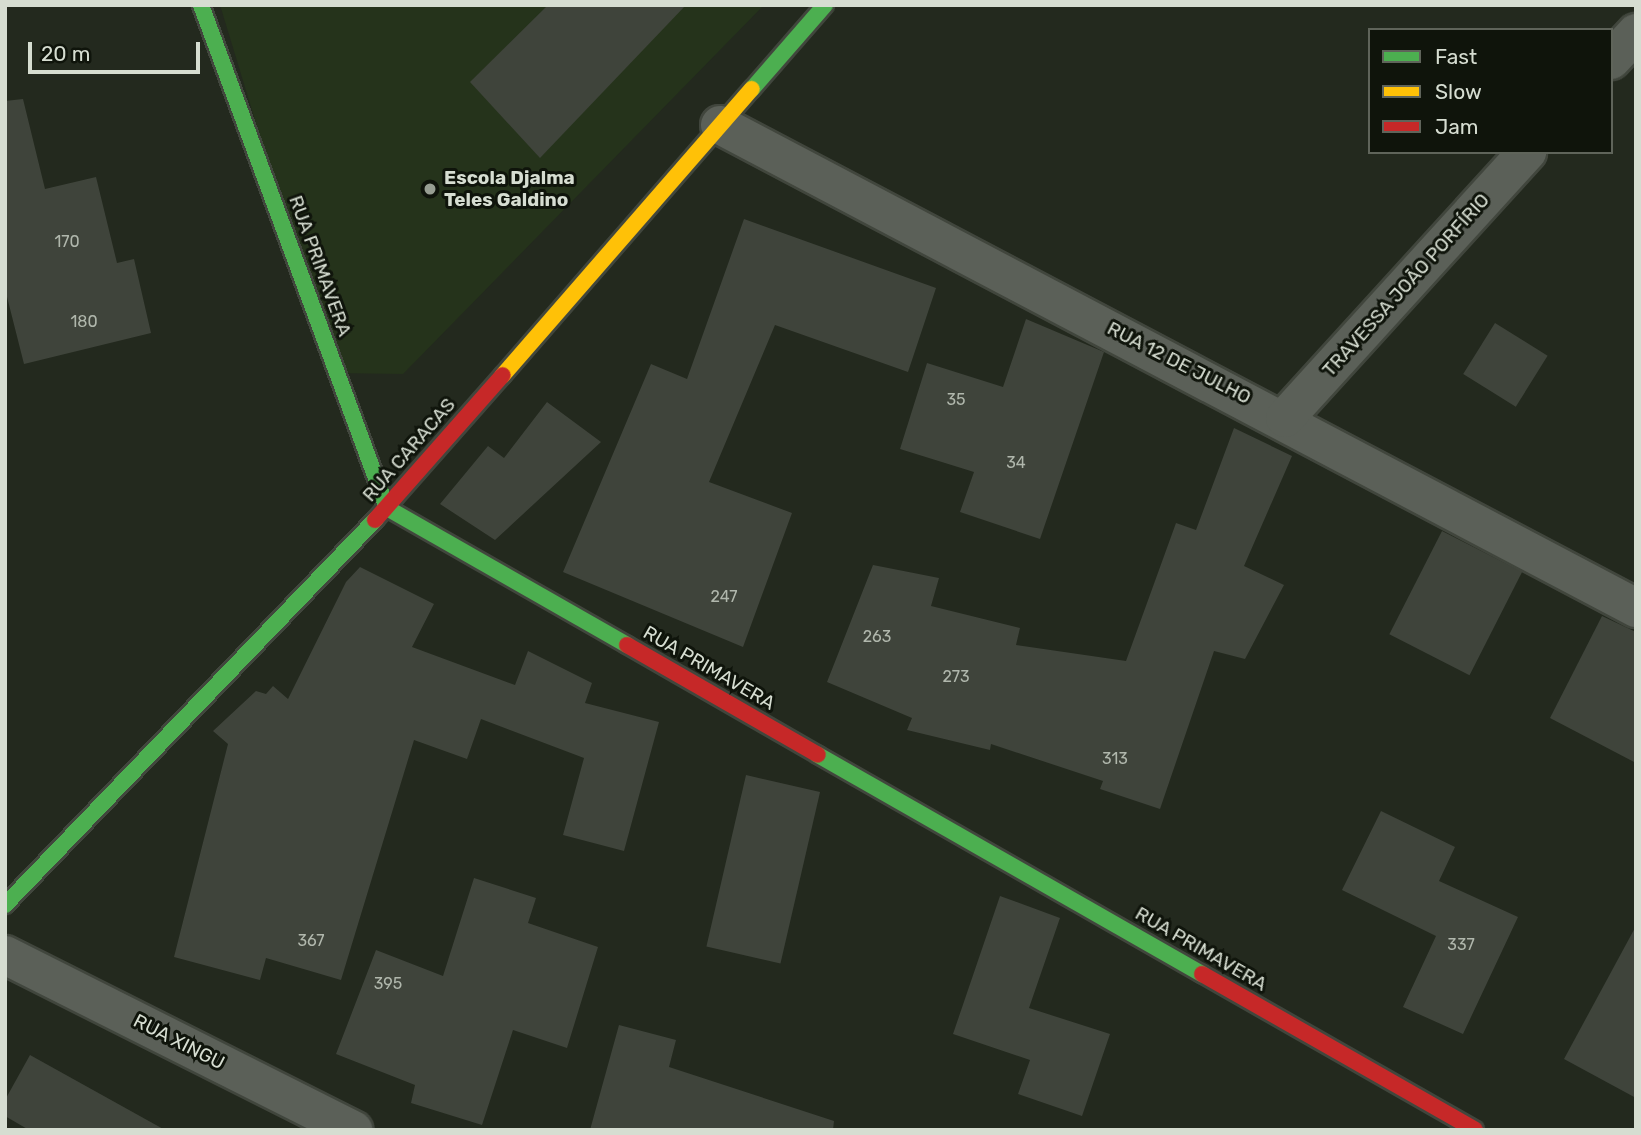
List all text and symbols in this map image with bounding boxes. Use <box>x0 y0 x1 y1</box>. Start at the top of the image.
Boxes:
scale bar <box>32 28 203 72</box>
legend <box>1368 28 1613 154</box>
text: 20 m <box>41 41 90 66</box>
text: Fast <box>1435 44 1477 69</box>
text: Slow <box>1435 79 1482 104</box>
text: Jam <box>1435 114 1479 139</box>
place label: Escola Djalma Teles Galdino <box>444 167 575 211</box>
marker: Escola Djalma Teles Galdino <box>422 181 438 197</box>
street label: TRAVESSA JOÃO PORFÍRIO <box>1318 189 1494 381</box>
street label: RUA PRIMAVERA <box>284 192 356 340</box>
house number: 170 <box>54 232 80 252</box>
house number: 180 <box>70 312 98 332</box>
street label: RUA 12 DE JULHO <box>1103 317 1255 409</box>
house number: 35 <box>946 390 966 410</box>
street label: RUA CARACAS <box>358 393 460 507</box>
house number: 34 <box>1006 453 1026 473</box>
house number: 247 <box>710 587 738 607</box>
street label: RUA PRIMAVERA <box>639 621 779 715</box>
house number: 263 <box>863 627 891 647</box>
house number: 273 <box>942 667 970 687</box>
house number: 313 <box>1102 749 1128 769</box>
street label: RUA PRIMAVERA <box>1131 902 1271 996</box>
house number: 367 <box>298 931 324 951</box>
house number: 337 <box>1447 935 1475 955</box>
house number: 395 <box>374 974 402 994</box>
street label: RUA XINGU <box>129 1009 229 1075</box>

